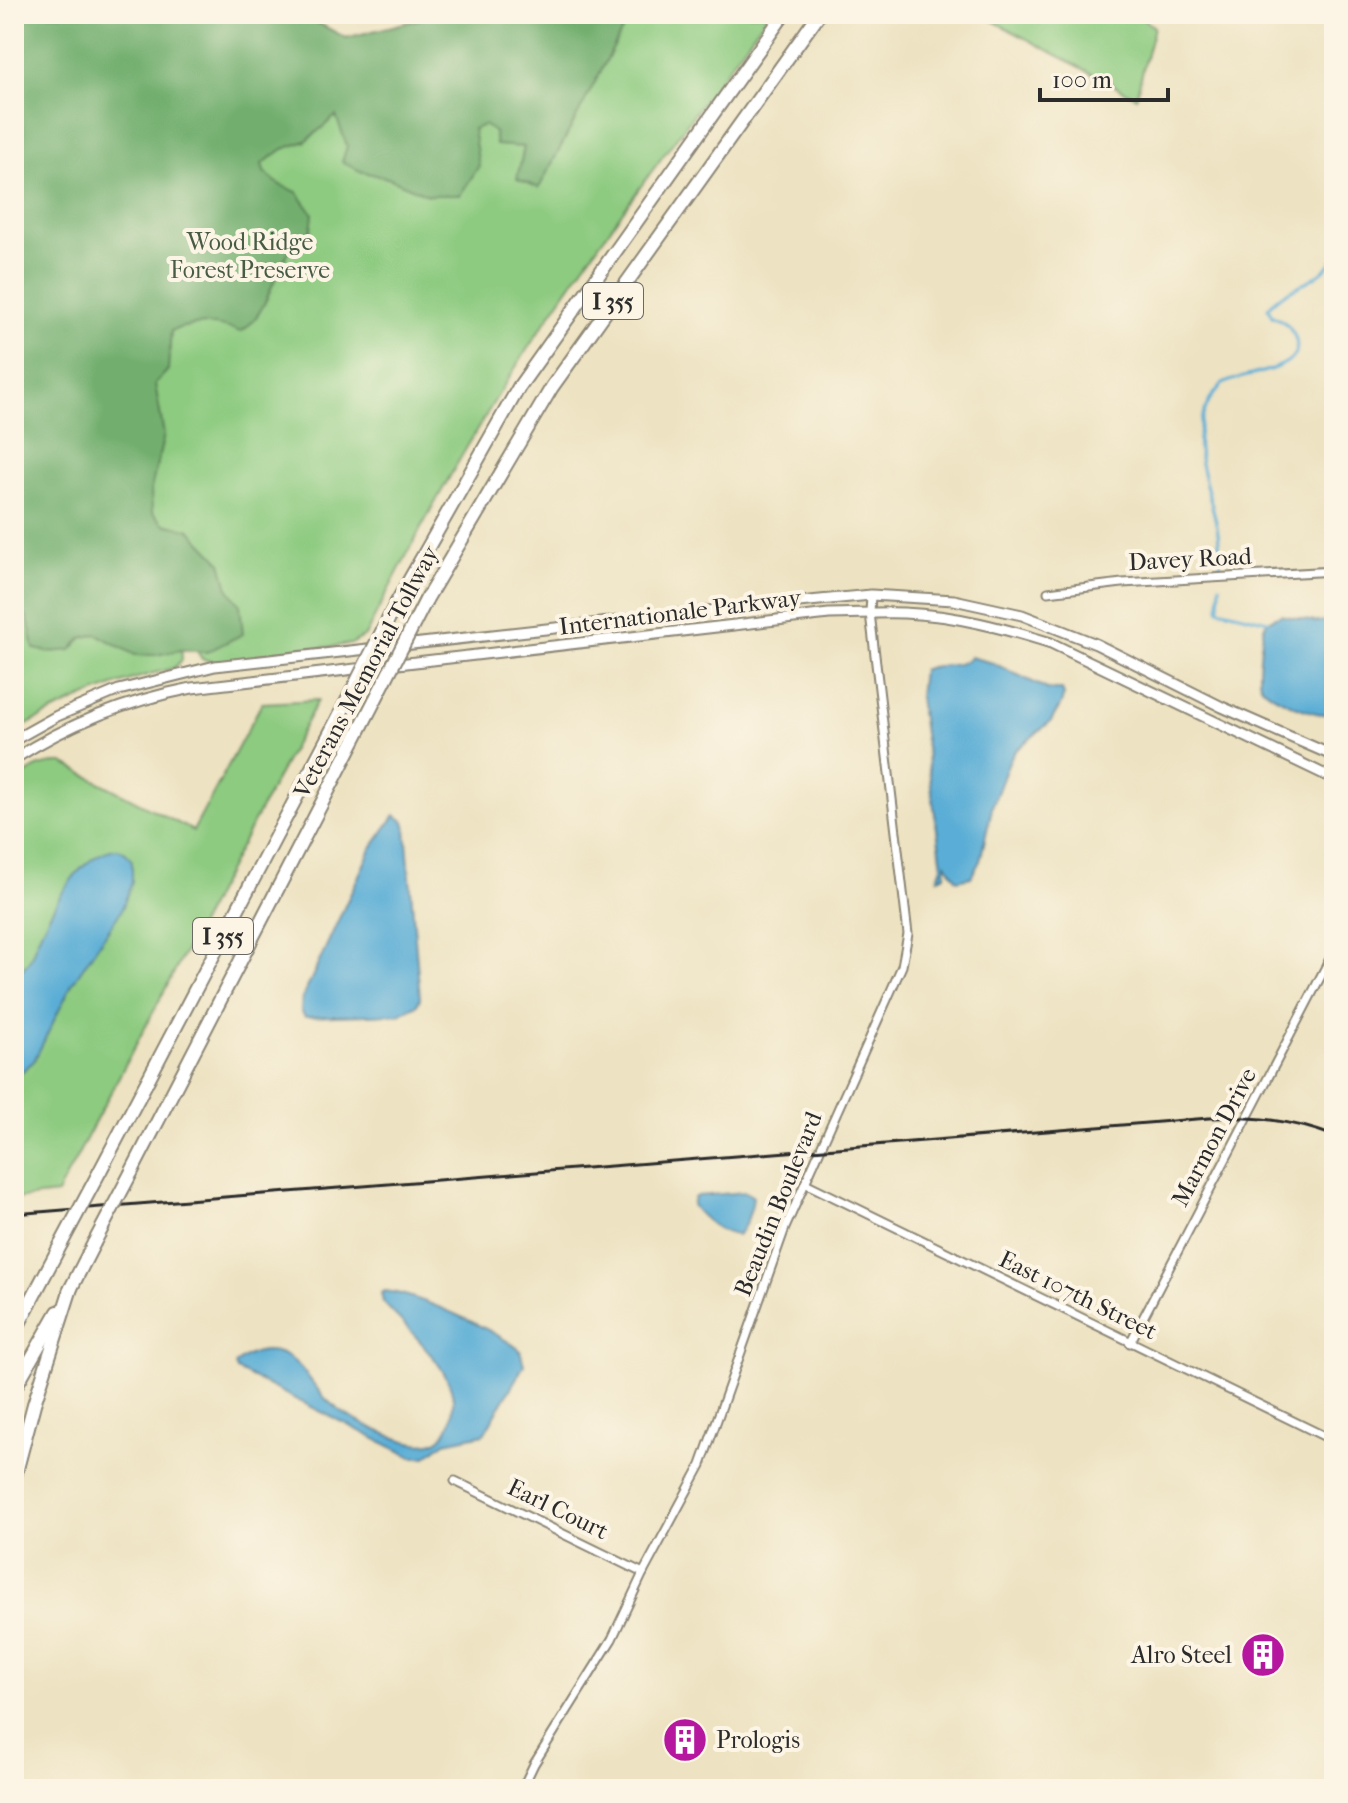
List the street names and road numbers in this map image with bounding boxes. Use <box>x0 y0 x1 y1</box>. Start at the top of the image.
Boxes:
road number: I 355 <box>583 283 643 319</box>
street label: Veterans Memorial Tollway <box>287 540 445 804</box>
street label: Davey Road <box>1128 542 1253 576</box>
street label: Internationale Parkway <box>557 583 804 641</box>
road number: I 355 <box>193 918 253 954</box>
street label: Marmon Drive <box>1166 1063 1262 1211</box>
street label: Beaudin Boulevard <box>728 1107 828 1300</box>
street label: East 107th Street <box>995 1245 1162 1345</box>
street label: Earl Court <box>503 1473 613 1545</box>

